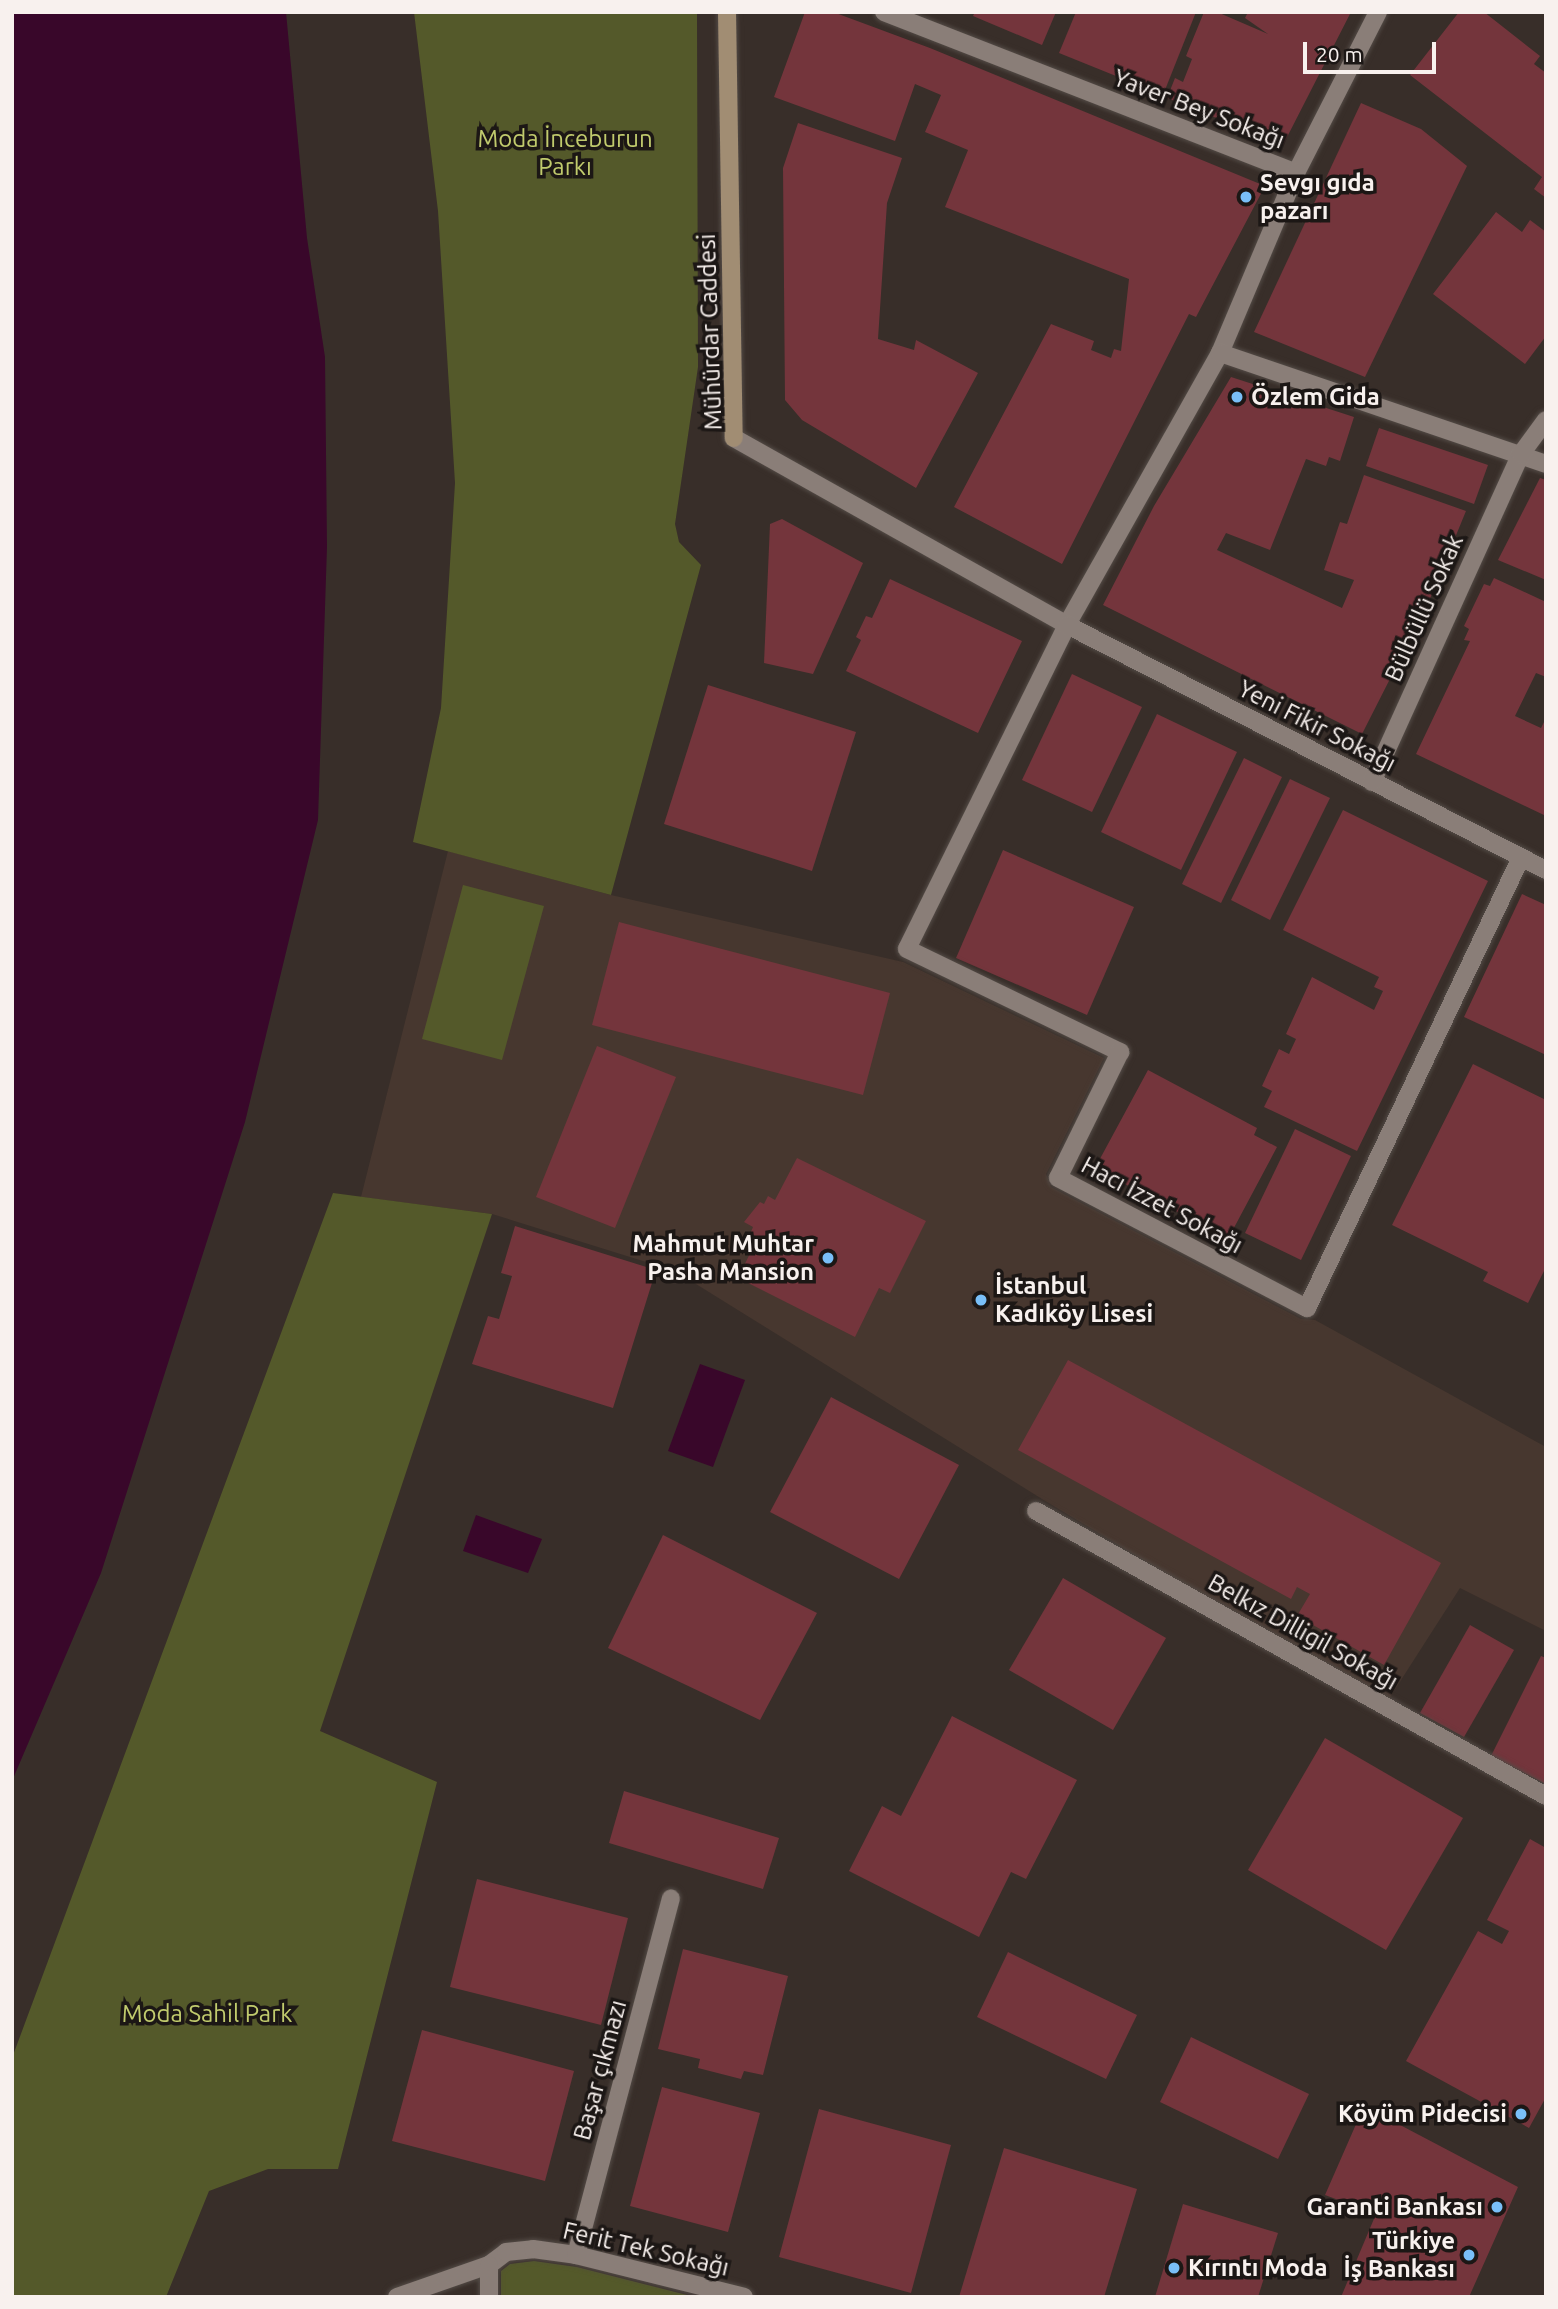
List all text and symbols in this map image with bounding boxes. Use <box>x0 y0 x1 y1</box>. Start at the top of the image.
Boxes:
scale bar <box>1306 28 1439 72</box>
text: 20 m <box>1316 42 1363 66</box>
street label: Yaver Bey Sokağı <box>1109 63 1289 155</box>
park label: Moda İnceburun Parkı <box>477 125 653 181</box>
place label: Sevgı gıda pazarı <box>1260 169 1375 225</box>
marker: Sevgı gıda pazarı <box>1238 189 1254 205</box>
street label: Mühürdar Caddesi <box>692 233 728 431</box>
place label: Özlem Gida <box>1251 383 1380 411</box>
marker: Özlem Gida <box>1229 389 1245 405</box>
street label: Bülbüllü Sokak <box>1379 530 1469 686</box>
street label: Yeni Fikir Sokağı <box>1233 674 1401 778</box>
street label: Hacı İzzet Sokağı <box>1076 1150 1248 1260</box>
place label: Mahmut Muhtar Pasha Mansion <box>633 1230 814 1286</box>
marker: Mahmut Muhtar Pasha Mansion <box>820 1250 836 1266</box>
place label: İstanbul Kadıköy Lisesi <box>995 1272 1153 1328</box>
marker: İstanbul Kadıköy Lisesi <box>973 1292 989 1308</box>
street label: Belkız Dilligil Sokağı <box>1203 1568 1403 1696</box>
street label: Başar çıkmazı <box>567 1997 633 2143</box>
park label: Moda Sahil Park <box>122 2000 292 2028</box>
place label: Köyüm Pidecisi <box>1338 2100 1507 2128</box>
marker: Köyüm Pidecisi <box>1513 2106 1529 2122</box>
place label: Garanti Bankası <box>1307 2193 1483 2221</box>
marker: Garanti Bankası <box>1489 2199 1505 2215</box>
street label: Ferit Tek Sokağı <box>560 2216 732 2282</box>
place label: Türkiye İş Bankası <box>1343 2227 1455 2283</box>
marker: Türkiye İş Bankası <box>1461 2247 1477 2263</box>
place label: Kırıntı Moda <box>1188 2254 1327 2282</box>
marker: Kırıntı Moda <box>1166 2260 1182 2276</box>

